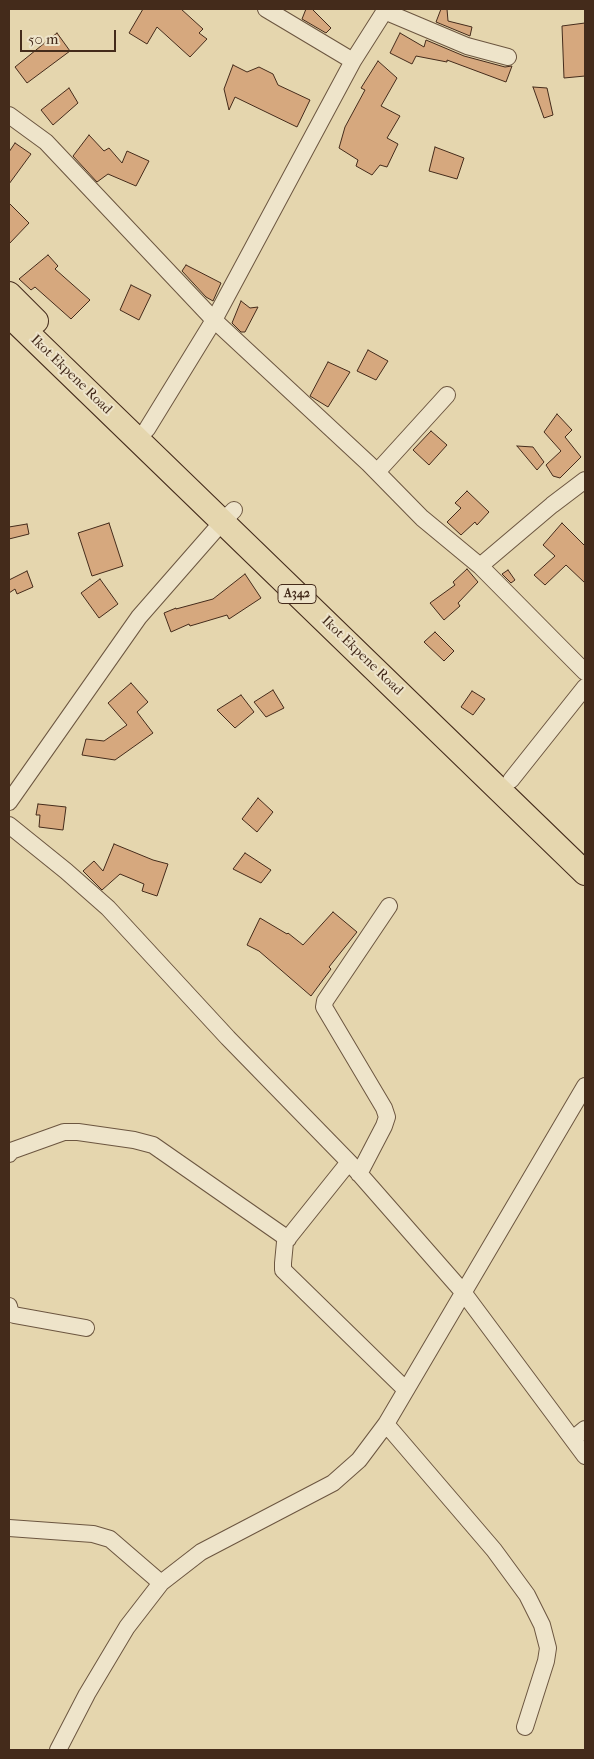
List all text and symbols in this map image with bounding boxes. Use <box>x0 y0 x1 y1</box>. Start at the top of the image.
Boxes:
scale bar <box>22 20 119 52</box>
text: 50 m <box>28 30 58 48</box>
street label: Ikot Ekpene Road <box>27 332 115 418</box>
road number: A342 <box>278 584 316 604</box>
street label: Ikot Ekpene Road <box>318 613 406 699</box>

